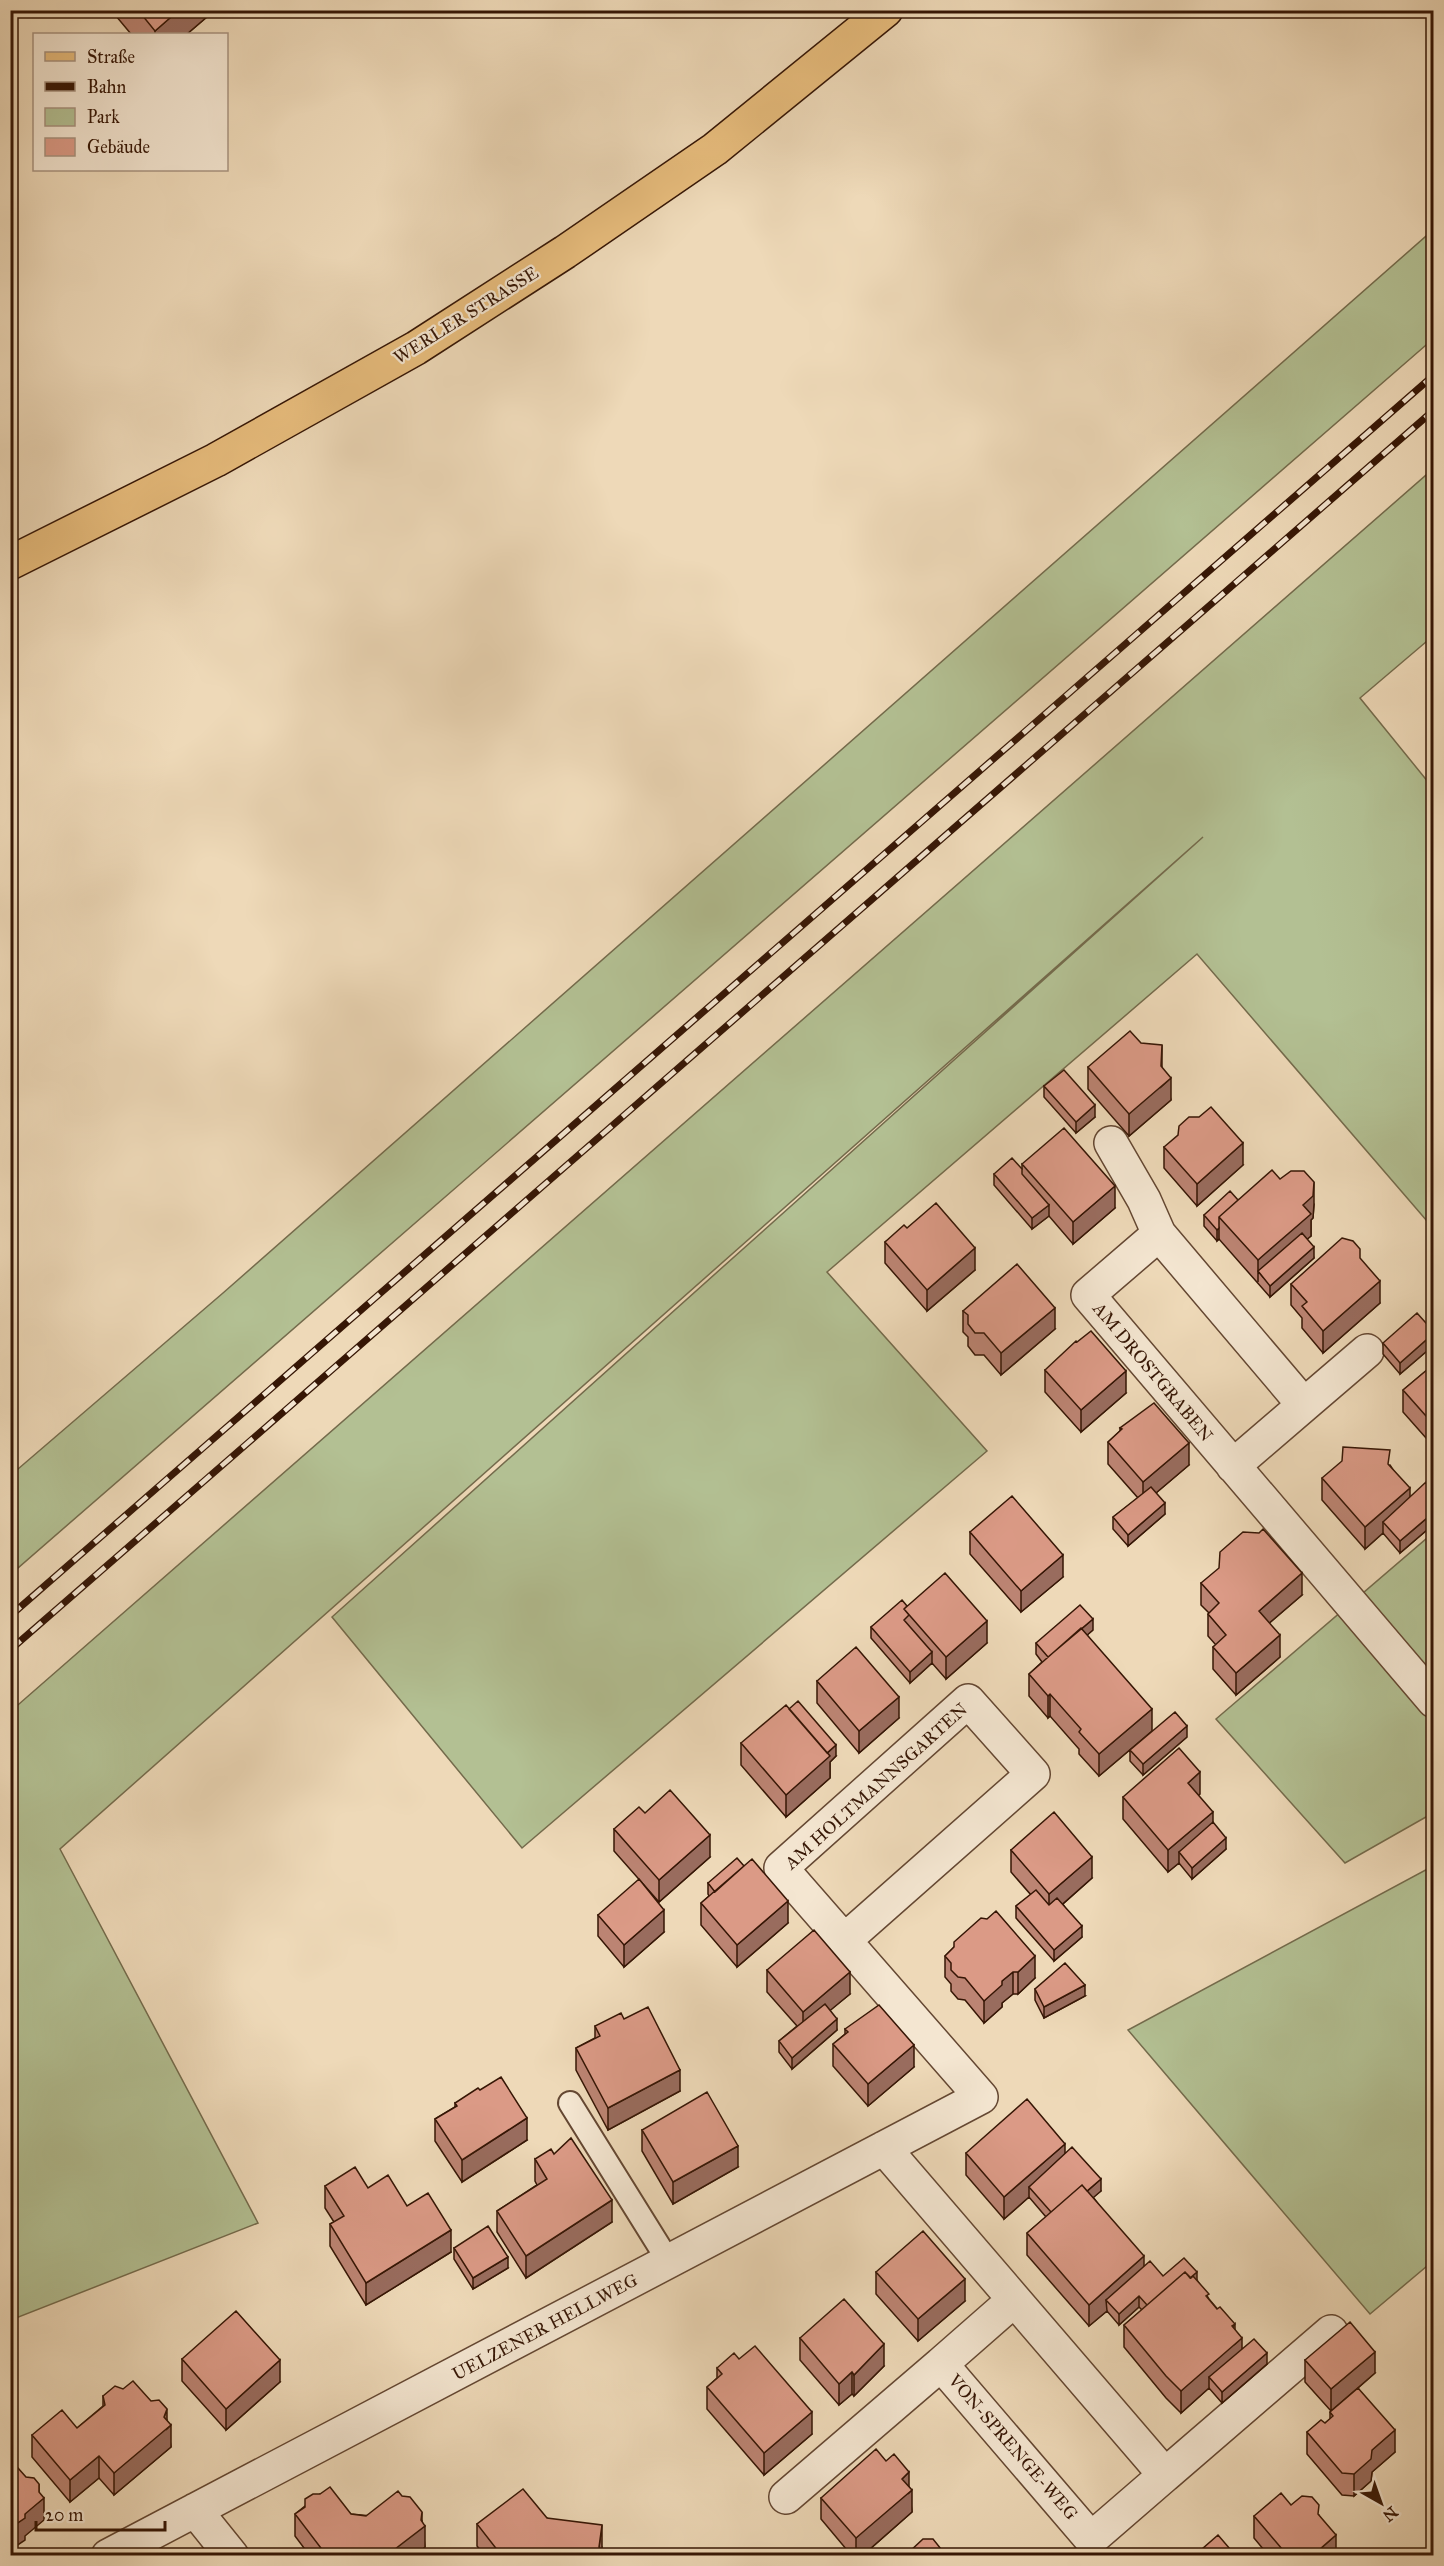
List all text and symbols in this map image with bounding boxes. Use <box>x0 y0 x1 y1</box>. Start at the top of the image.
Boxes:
legend <box>33 33 228 171</box>
text: Straße <box>87 46 135 68</box>
text: Bahn <box>87 76 127 98</box>
text: Park <box>87 106 120 128</box>
text: Gebäude <box>87 136 150 158</box>
street label: WERLER STRASSE <box>390 262 542 368</box>
street label: AM DROSTGRABEN <box>1088 1297 1218 1446</box>
street label: AM HOLTMANNSGARTEN <box>779 1698 972 1875</box>
street label: UELZENER HELLWEG <box>448 2269 642 2385</box>
street label: VON-SPRENGE-WEG <box>943 2369 1082 2524</box>
north arrow <box>1351 2473 1411 2533</box>
scale bar <box>36 2494 165 2532</box>
text: N <box>1379 2502 1402 2526</box>
text: 20 m <box>45 2504 83 2526</box>

